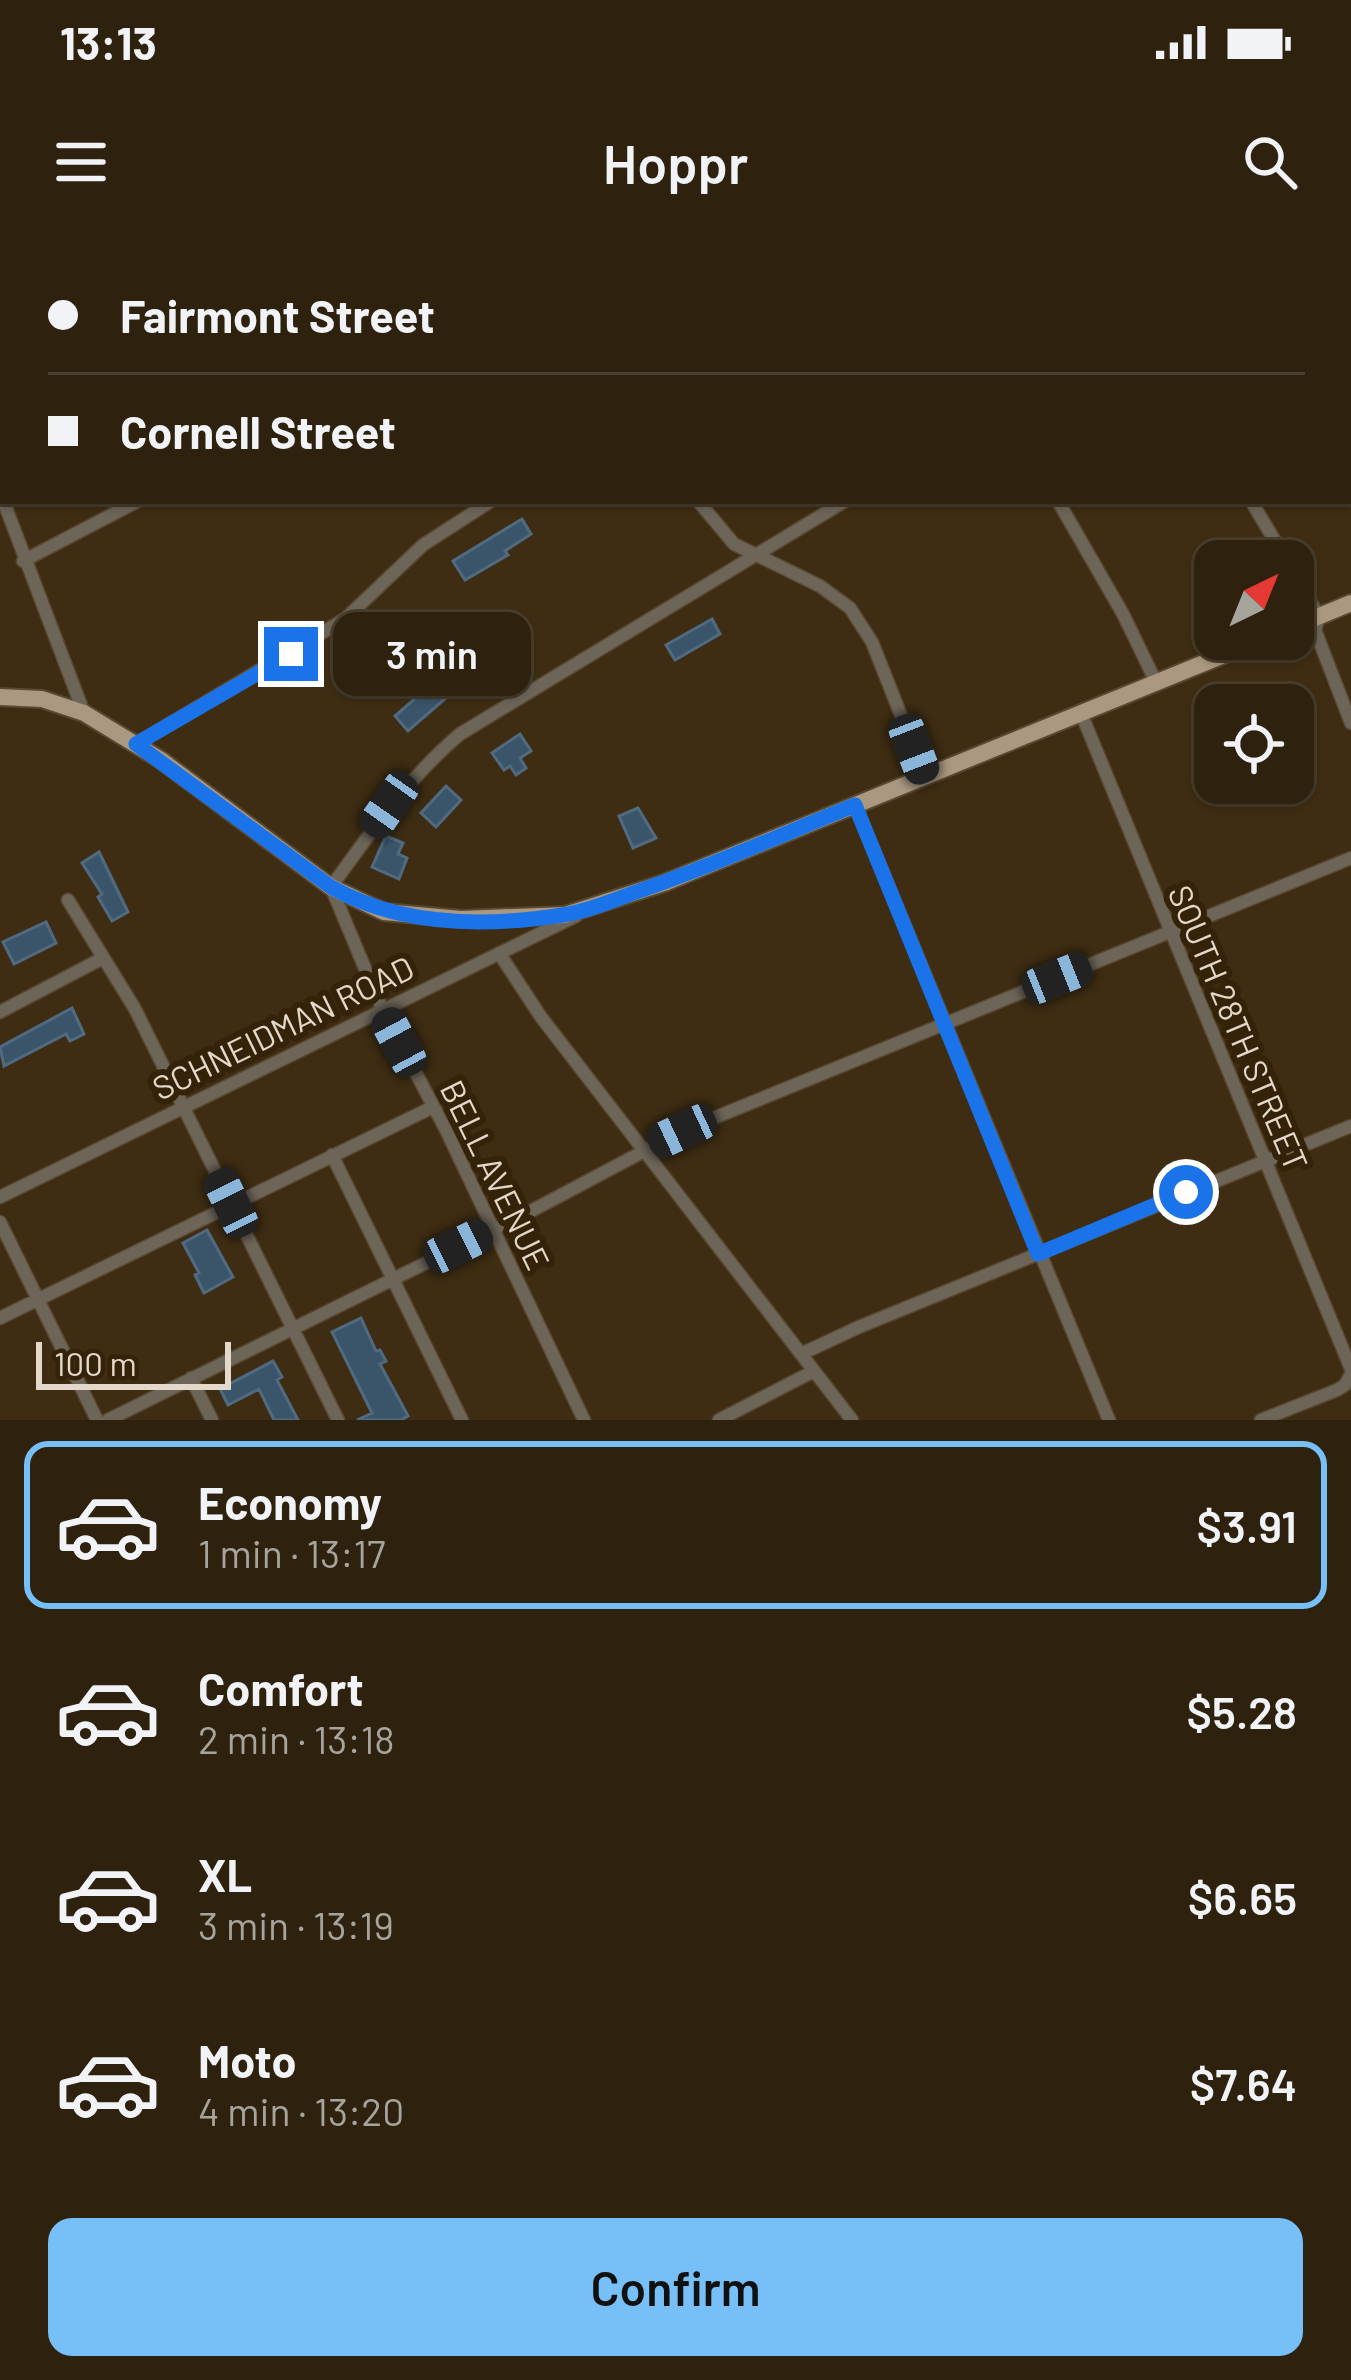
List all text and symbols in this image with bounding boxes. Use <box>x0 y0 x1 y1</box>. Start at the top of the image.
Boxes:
text: 13:13 <box>60 15 157 69</box>
icon: menu <box>48 129 114 195</box>
icon: search <box>1237 129 1303 195</box>
text: Hoppr <box>603 130 748 195</box>
text: Fairmont Street <box>120 288 435 342</box>
text: Cornell Street <box>120 404 396 458</box>
north arrow <box>1194 540 1314 660</box>
map controls <box>1194 540 1314 804</box>
callout: 3 min <box>333 612 531 696</box>
route end <box>264 627 318 681</box>
text: 3 min <box>386 630 478 677</box>
button: locate <box>1194 684 1314 804</box>
car <box>884 709 944 789</box>
car <box>354 765 424 845</box>
street label: SOUTH 28TH STREET <box>1161 879 1317 1176</box>
street label: SCHNEIDMAN ROAD <box>146 947 420 1108</box>
car <box>1017 948 1097 1008</box>
car <box>366 1002 432 1082</box>
street label: BELL AVENUE <box>433 1073 559 1276</box>
car <box>642 1099 722 1163</box>
car <box>199 1163 263 1243</box>
route start <box>1159 1165 1213 1219</box>
car <box>418 1214 498 1278</box>
scale bar <box>36 1336 231 1389</box>
text: 100 m <box>54 1343 137 1383</box>
icon: car <box>54 1471 162 1579</box>
text: Economy <box>198 1475 382 1529</box>
text: $3.91 <box>1197 1498 1297 1552</box>
text: 1 min · 13:17 <box>198 1529 386 1576</box>
icon: car <box>54 1657 162 1765</box>
text: Comfort <box>198 1661 364 1715</box>
text: $5.28 <box>1187 1684 1297 1738</box>
text: 2 min · 13:18 <box>198 1715 395 1762</box>
icon: car <box>54 1843 162 1951</box>
text: XL <box>198 1847 252 1901</box>
text: $6.65 <box>1188 1870 1297 1924</box>
text: 3 min · 13:19 <box>198 1901 394 1948</box>
icon: car <box>54 2029 162 2137</box>
text: Moto <box>198 2033 296 2087</box>
text: $7.64 <box>1190 2056 1297 2110</box>
text: 4 min · 13:20 <box>198 2087 404 2134</box>
button: Confirm <box>48 2218 1303 2356</box>

